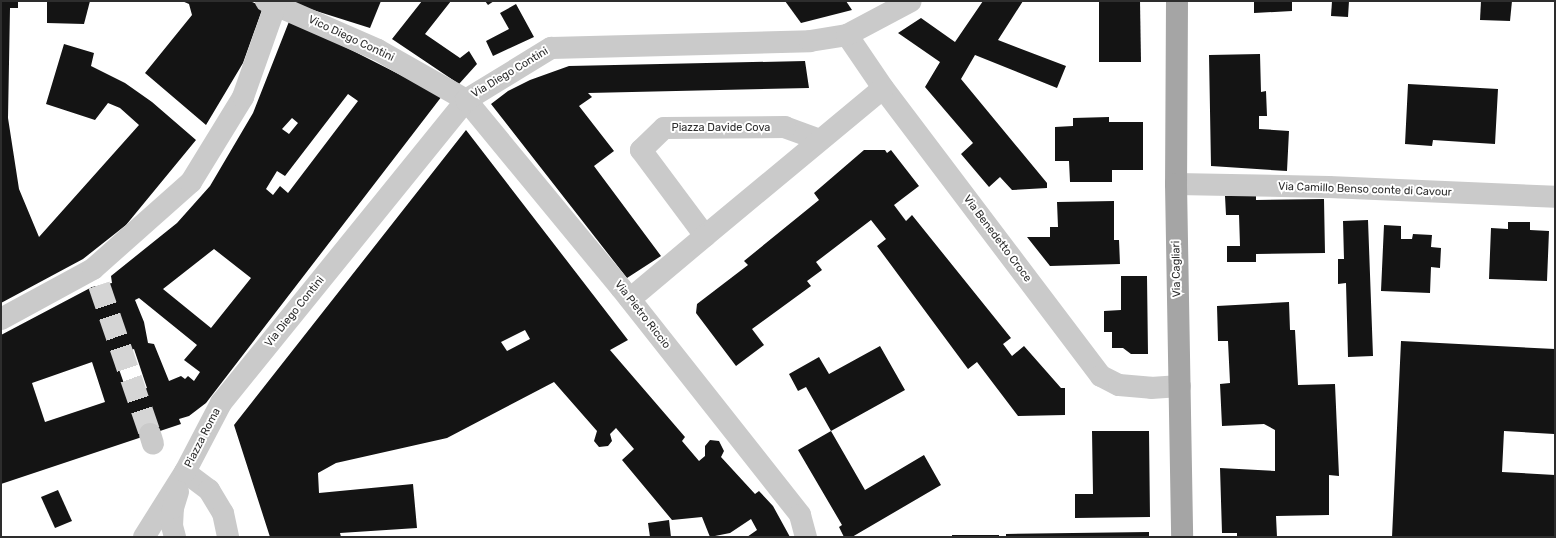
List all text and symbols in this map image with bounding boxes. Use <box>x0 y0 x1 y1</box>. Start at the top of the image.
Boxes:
street label: Vico Diego Contini <box>306 13 396 65</box>
street label: Via Diego Contini <box>469 45 551 101</box>
street label: Piazza Davide Cova <box>672 121 770 135</box>
street label: Via Camillo Benso conte di Cavour <box>1278 180 1452 200</box>
street label: Via Benedetto Croce <box>960 193 1034 285</box>
street label: Via Cagliari <box>1170 240 1184 298</box>
street label: Via Diego Contini <box>262 274 328 350</box>
street label: Via Pietro Riccio <box>611 278 673 352</box>
street label: Piazza Roma <box>182 406 224 470</box>

